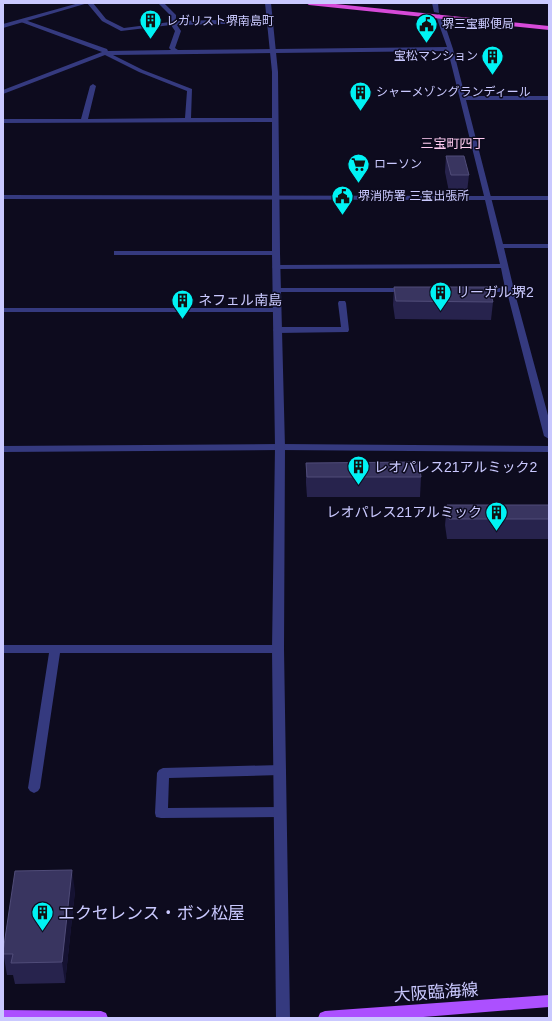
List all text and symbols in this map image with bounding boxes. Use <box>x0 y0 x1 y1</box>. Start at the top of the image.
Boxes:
building icon: レガリスト堺南島町 <box>137 8 163 41</box>
public building icon: 堺三宝郵便局 <box>413 11 439 44</box>
place label: レガリスト堺南島町 <box>166 14 274 28</box>
place label: 堺三宝郵便局 <box>442 17 514 31</box>
building icon: 宝松マンション <box>480 43 506 76</box>
place label: 宝松マンション <box>394 49 478 63</box>
building icon: シャーメゾングランディール <box>347 79 373 112</box>
place label: シャーメゾングランディール <box>376 85 531 99</box>
district label: 三宝町四丁 <box>420 136 486 151</box>
supermarket icon: ローソン <box>345 151 371 184</box>
place label: ローソン <box>374 157 422 171</box>
public building icon: 堺消防署 三宝出張所 <box>329 183 355 216</box>
place label: 堺消防署 三宝出張所 <box>358 189 469 203</box>
building icon: リーガル堺2 <box>428 279 454 312</box>
place label: リーガル堺2 <box>456 284 534 300</box>
building icon: ネフェル南島 <box>170 287 196 320</box>
place label: ネフェル南島 <box>198 292 282 308</box>
building icon: レオパレス21アルミック2 <box>346 454 372 487</box>
place label: レオパレス21アルミック2 <box>374 459 537 475</box>
building icon: レオパレス21アルミック <box>484 499 510 532</box>
place label: レオパレス21アルミック <box>327 504 482 520</box>
building icon: エクセレンス・ボン松屋 <box>29 900 55 933</box>
place label: エクセレンス・ボン松屋 <box>58 904 245 923</box>
street label: 大阪臨海線 <box>393 980 479 1005</box>

